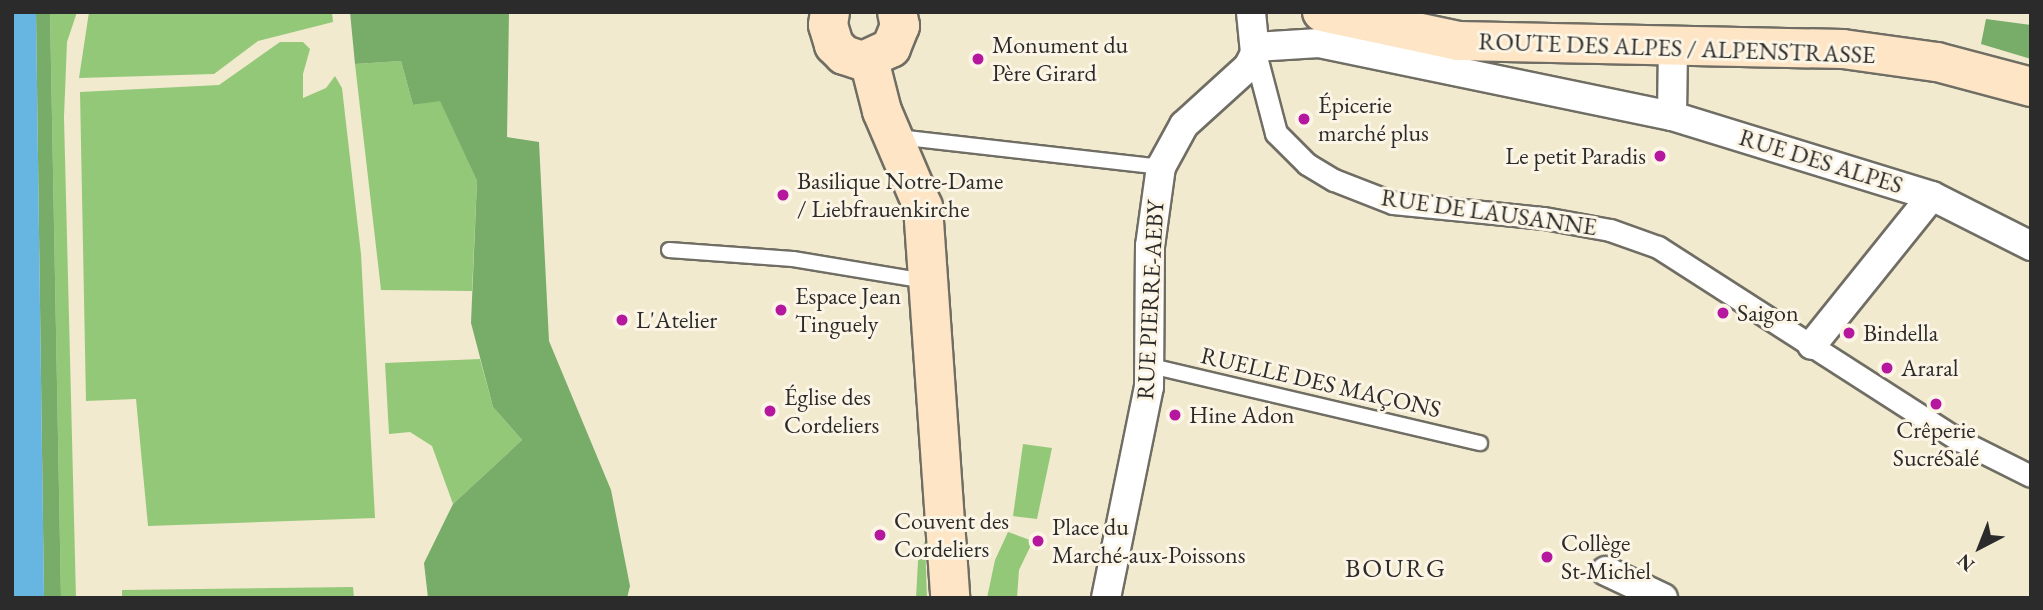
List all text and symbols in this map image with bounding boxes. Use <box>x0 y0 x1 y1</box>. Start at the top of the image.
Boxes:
street label: ROUTE DES ALPES / ALPENSTRASSE <box>1478 27 1876 69</box>
place label: Monument du Père Girard <box>992 31 1128 87</box>
marker: Monument du Père Girard <box>970 51 986 67</box>
place label: Épicerie marché plus <box>1318 91 1429 147</box>
marker: Épicerie marché plus <box>1296 111 1312 127</box>
street label: RUE DES ALPES <box>1736 122 1906 200</box>
place label: Le petit Paradis <box>1505 142 1646 170</box>
marker: Le petit Paradis <box>1652 148 1668 164</box>
place label: Basilique Notre-Dame / Liebfrauenkirche <box>797 167 1003 223</box>
street label: RUE DE LAUSANNE <box>1379 183 1599 241</box>
marker: Basilique Notre-Dame / Liebfrauenkirche <box>775 187 791 203</box>
street label: RUE PIERRE-AEBY <box>1130 199 1170 401</box>
place label: Espace Jean Tinguely <box>795 282 901 338</box>
place label: Saigon <box>1737 299 1799 327</box>
marker: Espace Jean Tinguely <box>773 302 789 318</box>
marker: Saigon <box>1715 305 1731 321</box>
place label: L'Atelier <box>636 306 717 334</box>
marker: L'Atelier <box>614 312 630 328</box>
place label: Bindella <box>1863 319 1938 347</box>
marker: Bindella <box>1841 325 1857 341</box>
street label: RUELLE DES MAÇONS <box>1198 340 1444 424</box>
place label: Araral <box>1901 354 1959 382</box>
marker: Araral <box>1879 360 1895 376</box>
place label: Église des Cordeliers <box>784 383 879 439</box>
marker: Crêperie SucréSalé <box>1928 396 1944 412</box>
place label: Hine Adon <box>1189 401 1294 429</box>
marker: Église des Cordeliers <box>762 403 778 419</box>
marker: Hine Adon <box>1167 407 1183 423</box>
place label: Crêperie SucréSalé <box>1893 416 1979 472</box>
place label: Couvent des Cordeliers <box>894 507 1009 563</box>
north arrow <box>1945 512 2015 582</box>
place label: Place du Marché-aux-Poissons <box>1052 513 1246 569</box>
marker: Couvent des Cordeliers <box>872 527 888 543</box>
place label: Collège St-Michel <box>1561 529 1651 585</box>
marker: Place du Marché-aux-Poissons <box>1030 533 1046 549</box>
marker: Collège St-Michel <box>1539 549 1555 565</box>
text: N <box>1952 549 1980 577</box>
district label: BOURG <box>1346 553 1446 585</box>

